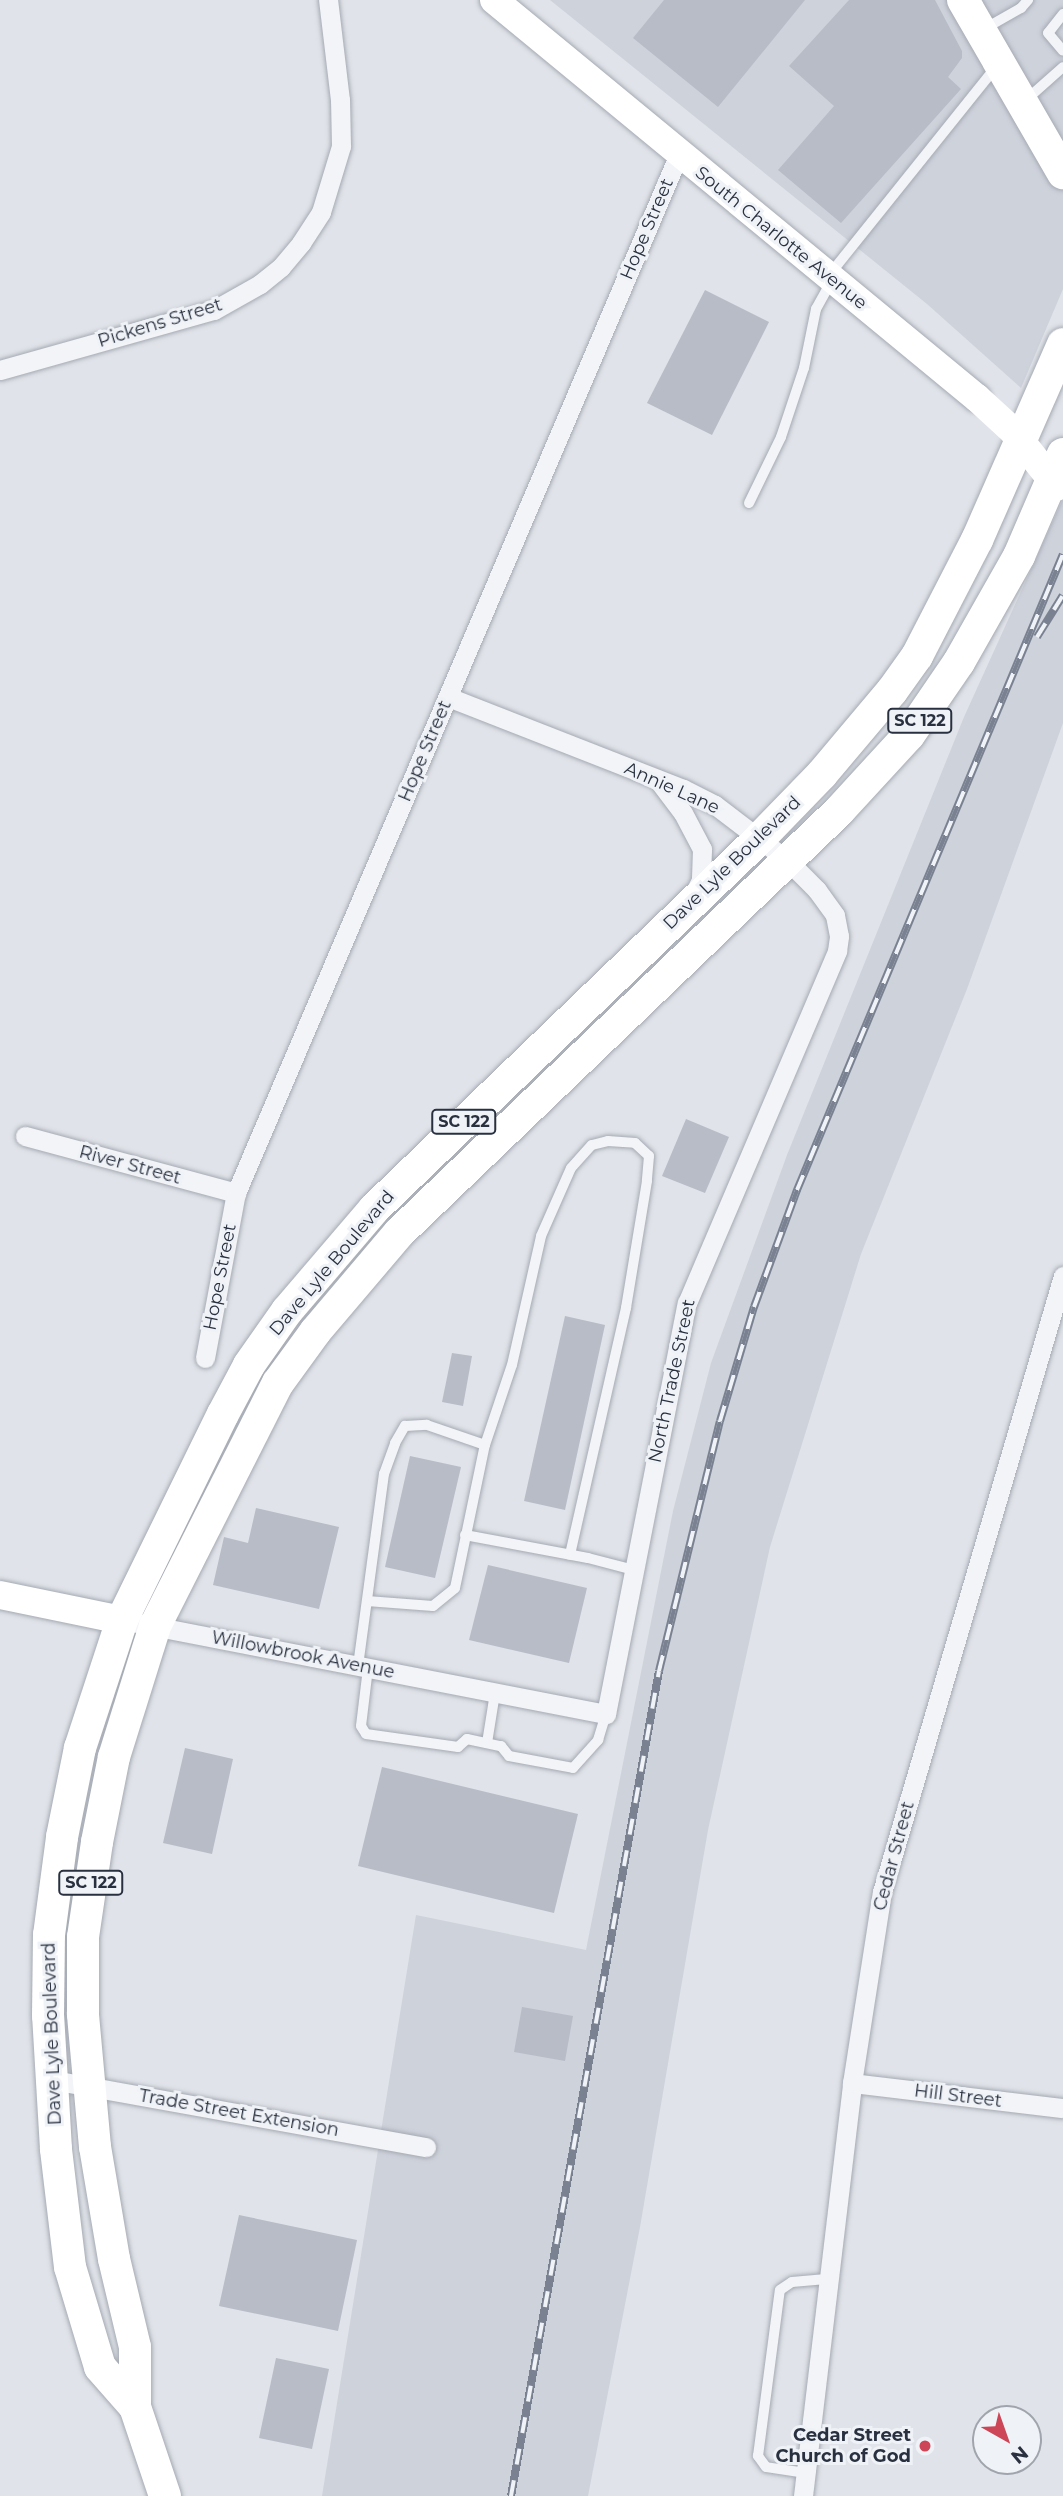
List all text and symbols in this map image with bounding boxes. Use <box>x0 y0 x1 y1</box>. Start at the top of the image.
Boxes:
street label: South Charlotte Avenue <box>691 162 871 314</box>
street label: Hope Street <box>616 175 678 283</box>
street label: Pickens Street <box>95 294 225 352</box>
street label: Hope Street <box>394 697 456 805</box>
road number: SC 122 <box>887 708 953 734</box>
street label: Annie Lane <box>621 757 723 819</box>
street label: Dave Lyle Boulevard <box>659 792 805 934</box>
road number: SC 122 <box>431 1110 497 1134</box>
street label: River Street <box>77 1141 183 1189</box>
street label: Dave Lyle Boulevard <box>265 1186 399 1340</box>
street label: Hope Street <box>199 1222 241 1332</box>
street label: North Trade Street <box>644 1297 700 1465</box>
street label: Willowbrook Avenue <box>210 1627 396 1683</box>
street label: Cedar Street <box>869 1799 919 1913</box>
road number: SC 122 <box>58 1870 124 1896</box>
street label: Dave Lyle Boulevard <box>38 1942 66 2126</box>
street label: Hill Street <box>913 2080 1003 2112</box>
street label: Trade Street Extension <box>137 2085 341 2141</box>
north arrow <box>972 2405 1042 2475</box>
place label: Cedar Street Church of God <box>775 2425 911 2468</box>
marker: Cedar Street Church of God <box>917 2438 933 2454</box>
text: N <box>1006 2441 1033 2469</box>

